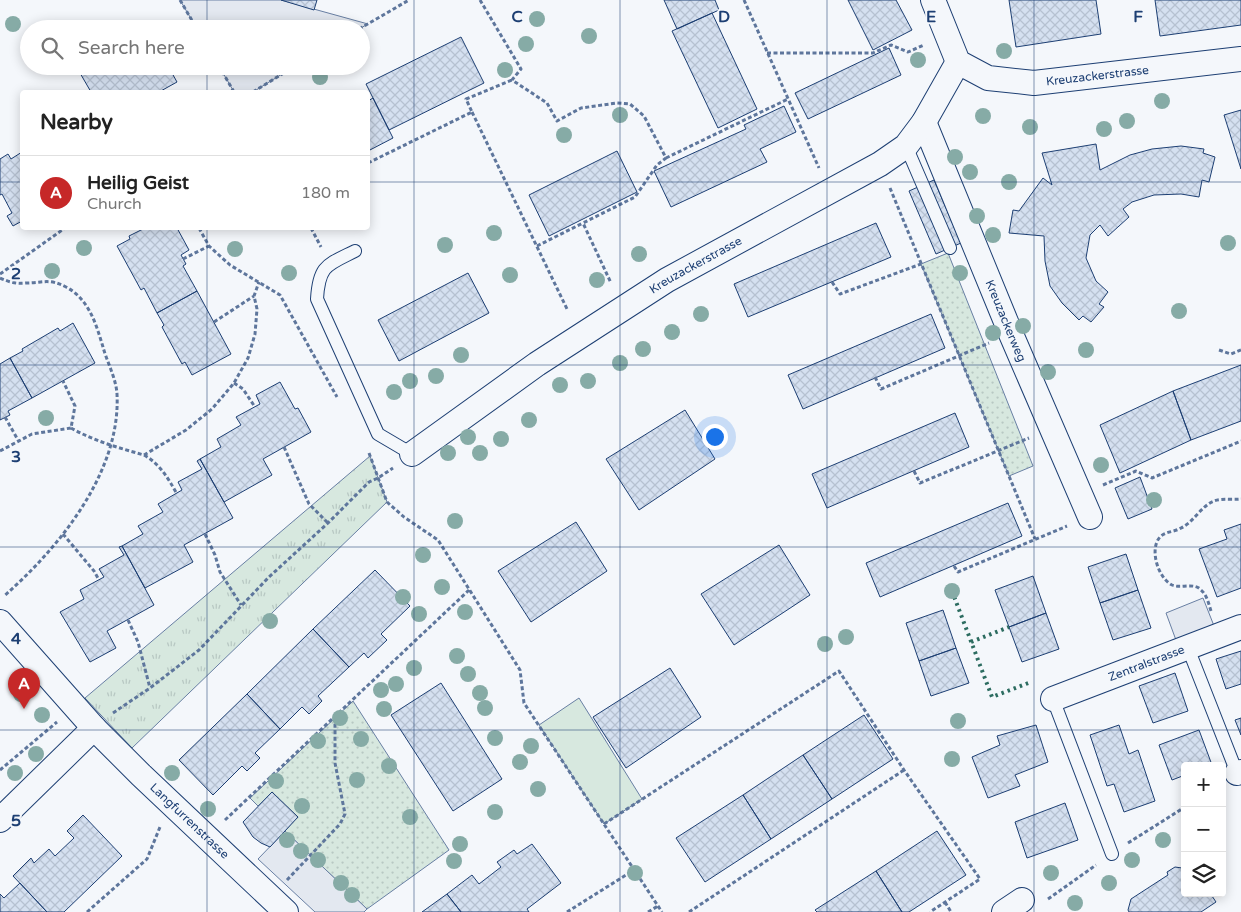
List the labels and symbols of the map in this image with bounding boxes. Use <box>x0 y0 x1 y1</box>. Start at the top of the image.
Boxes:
text: C <box>511 7 523 27</box>
text: D <box>718 7 730 27</box>
text: E <box>926 7 936 27</box>
text: F <box>1133 7 1143 27</box>
street label: Kreuzackerstrasse <box>1045 63 1150 89</box>
street label: Kreuzackerstrasse <box>647 234 744 297</box>
text: 2 <box>11 264 21 284</box>
street label: Kreuzackerweg <box>983 278 1029 364</box>
your location <box>702 424 728 450</box>
text: 3 <box>11 447 21 467</box>
text: 4 <box>11 629 21 649</box>
street label: Zentralstrasse <box>1106 642 1187 684</box>
pin: A <box>8 668 40 709</box>
street label: Langfurrenstrasse <box>147 780 232 862</box>
text: 5 <box>11 811 21 831</box>

